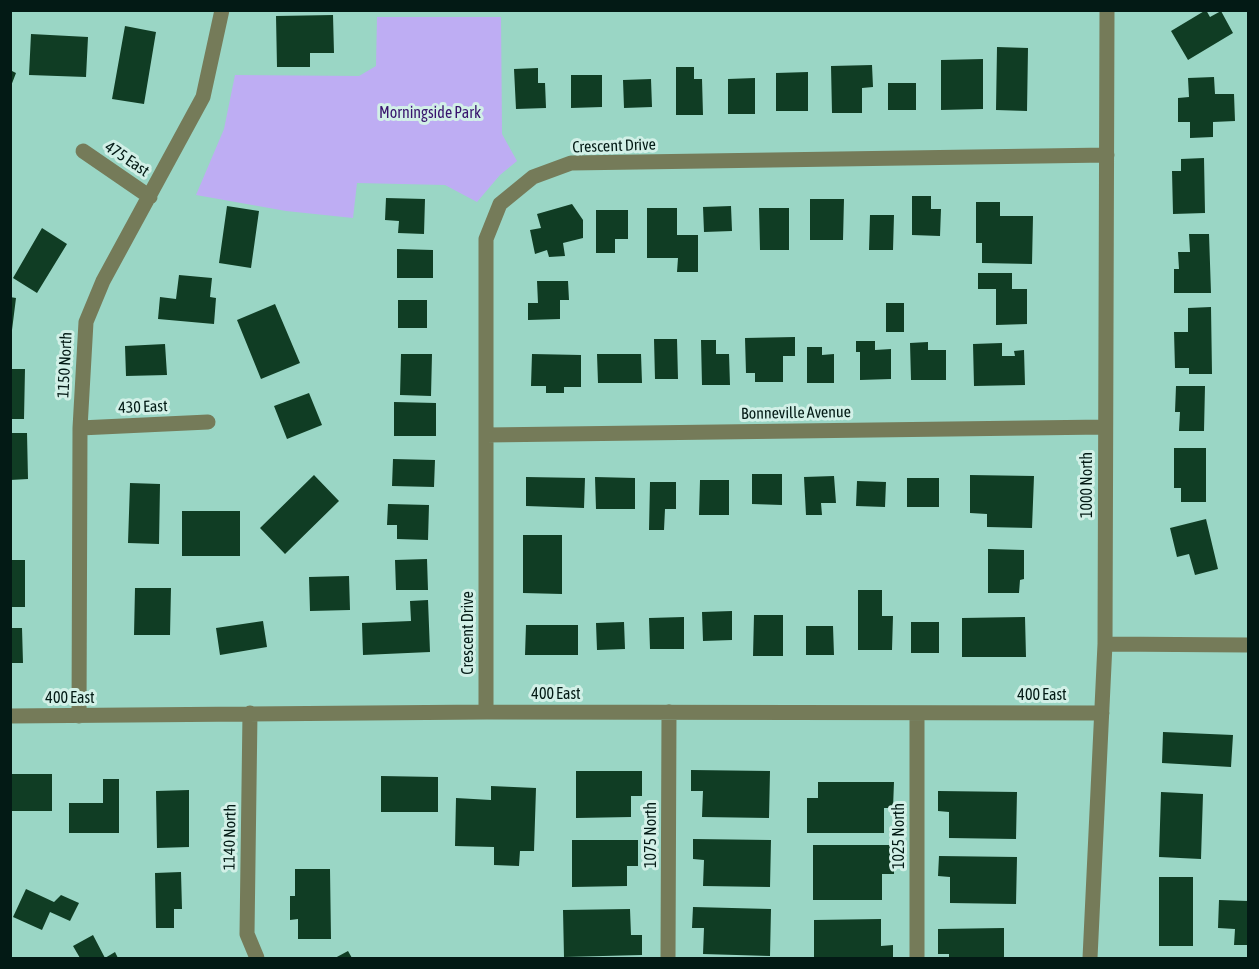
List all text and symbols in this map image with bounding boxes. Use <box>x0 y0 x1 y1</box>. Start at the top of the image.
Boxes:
park label: Morningside Park <box>379 103 481 123</box>
street label: Crescent Drive <box>572 135 656 157</box>
street label: 475 East <box>101 137 153 181</box>
street label: 1150 North <box>54 331 76 399</box>
street label: 430 East <box>118 397 168 417</box>
street label: Bonneville Avenue <box>741 402 851 424</box>
street label: 1000 North <box>1077 452 1097 518</box>
street label: Crescent Drive <box>458 591 478 675</box>
street label: 400 East <box>531 684 581 704</box>
street label: 400 East <box>1017 685 1067 705</box>
street label: 400 East <box>45 688 95 708</box>
street label: 1075 North <box>641 802 661 868</box>
street label: 1025 North <box>889 803 909 869</box>
street label: 1140 North <box>220 804 240 870</box>

